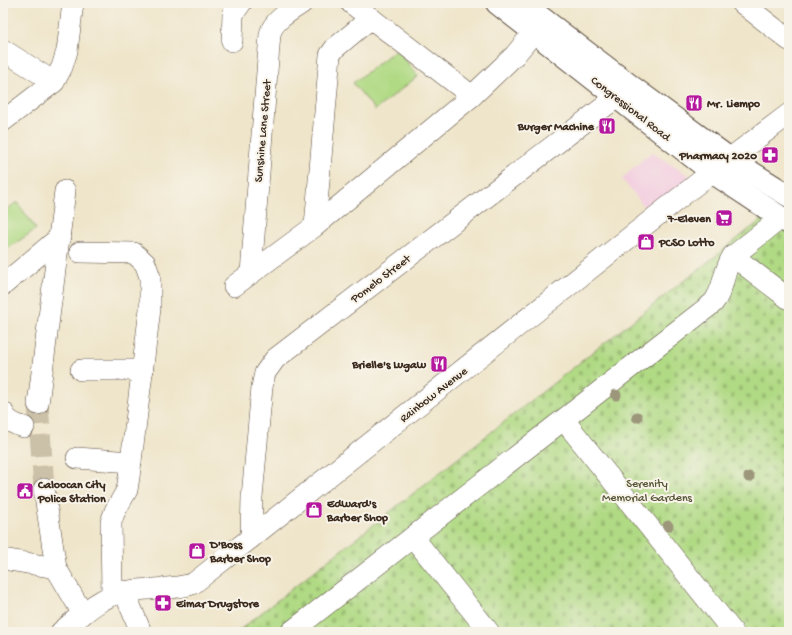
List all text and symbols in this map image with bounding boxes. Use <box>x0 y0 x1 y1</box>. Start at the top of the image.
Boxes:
street label: Congressional Road <box>587 74 673 146</box>
street label: Sunshine Lane Street <box>253 78 276 183</box>
restaurant icon: Mr. Liempo <box>684 93 704 113</box>
place label: Mr. Liempo <box>707 98 761 112</box>
restaurant icon: Burger Machine <box>597 116 617 136</box>
place label: Burger Machine <box>517 121 595 135</box>
pharmacy icon: Pharmacy 2020 <box>760 145 780 165</box>
place label: Pharmacy 2020 <box>679 150 757 164</box>
supermarket icon: 7-Eleven <box>714 208 734 228</box>
place label: 7-Eleven <box>666 213 711 227</box>
shop icon: PCSO Lotto <box>636 232 656 252</box>
place label: PCSO Lotto <box>658 237 715 251</box>
street label: Pomelo Street <box>348 252 415 307</box>
restaurant icon: Brielle's Lugaw <box>429 354 449 374</box>
place label: Brielle's Lugaw <box>351 359 427 373</box>
street label: Rainbow Avenue <box>398 364 472 426</box>
park label: Serenity Memorial Gardens <box>602 478 693 506</box>
place label: Caloocan City Police Station <box>37 479 106 507</box>
public building icon: Caloocan City Police Station <box>15 481 35 501</box>
place label: Edward's Barber Shop <box>326 498 388 526</box>
shop icon: Edward's Barber Shop <box>304 500 324 520</box>
place label: D'Boss Barber Shop <box>209 539 271 567</box>
shop icon: D'Boss Barber Shop <box>187 541 207 561</box>
pharmacy icon: Eimar Drugstore <box>153 593 173 613</box>
place label: Eimar Drugstore <box>175 598 260 612</box>

